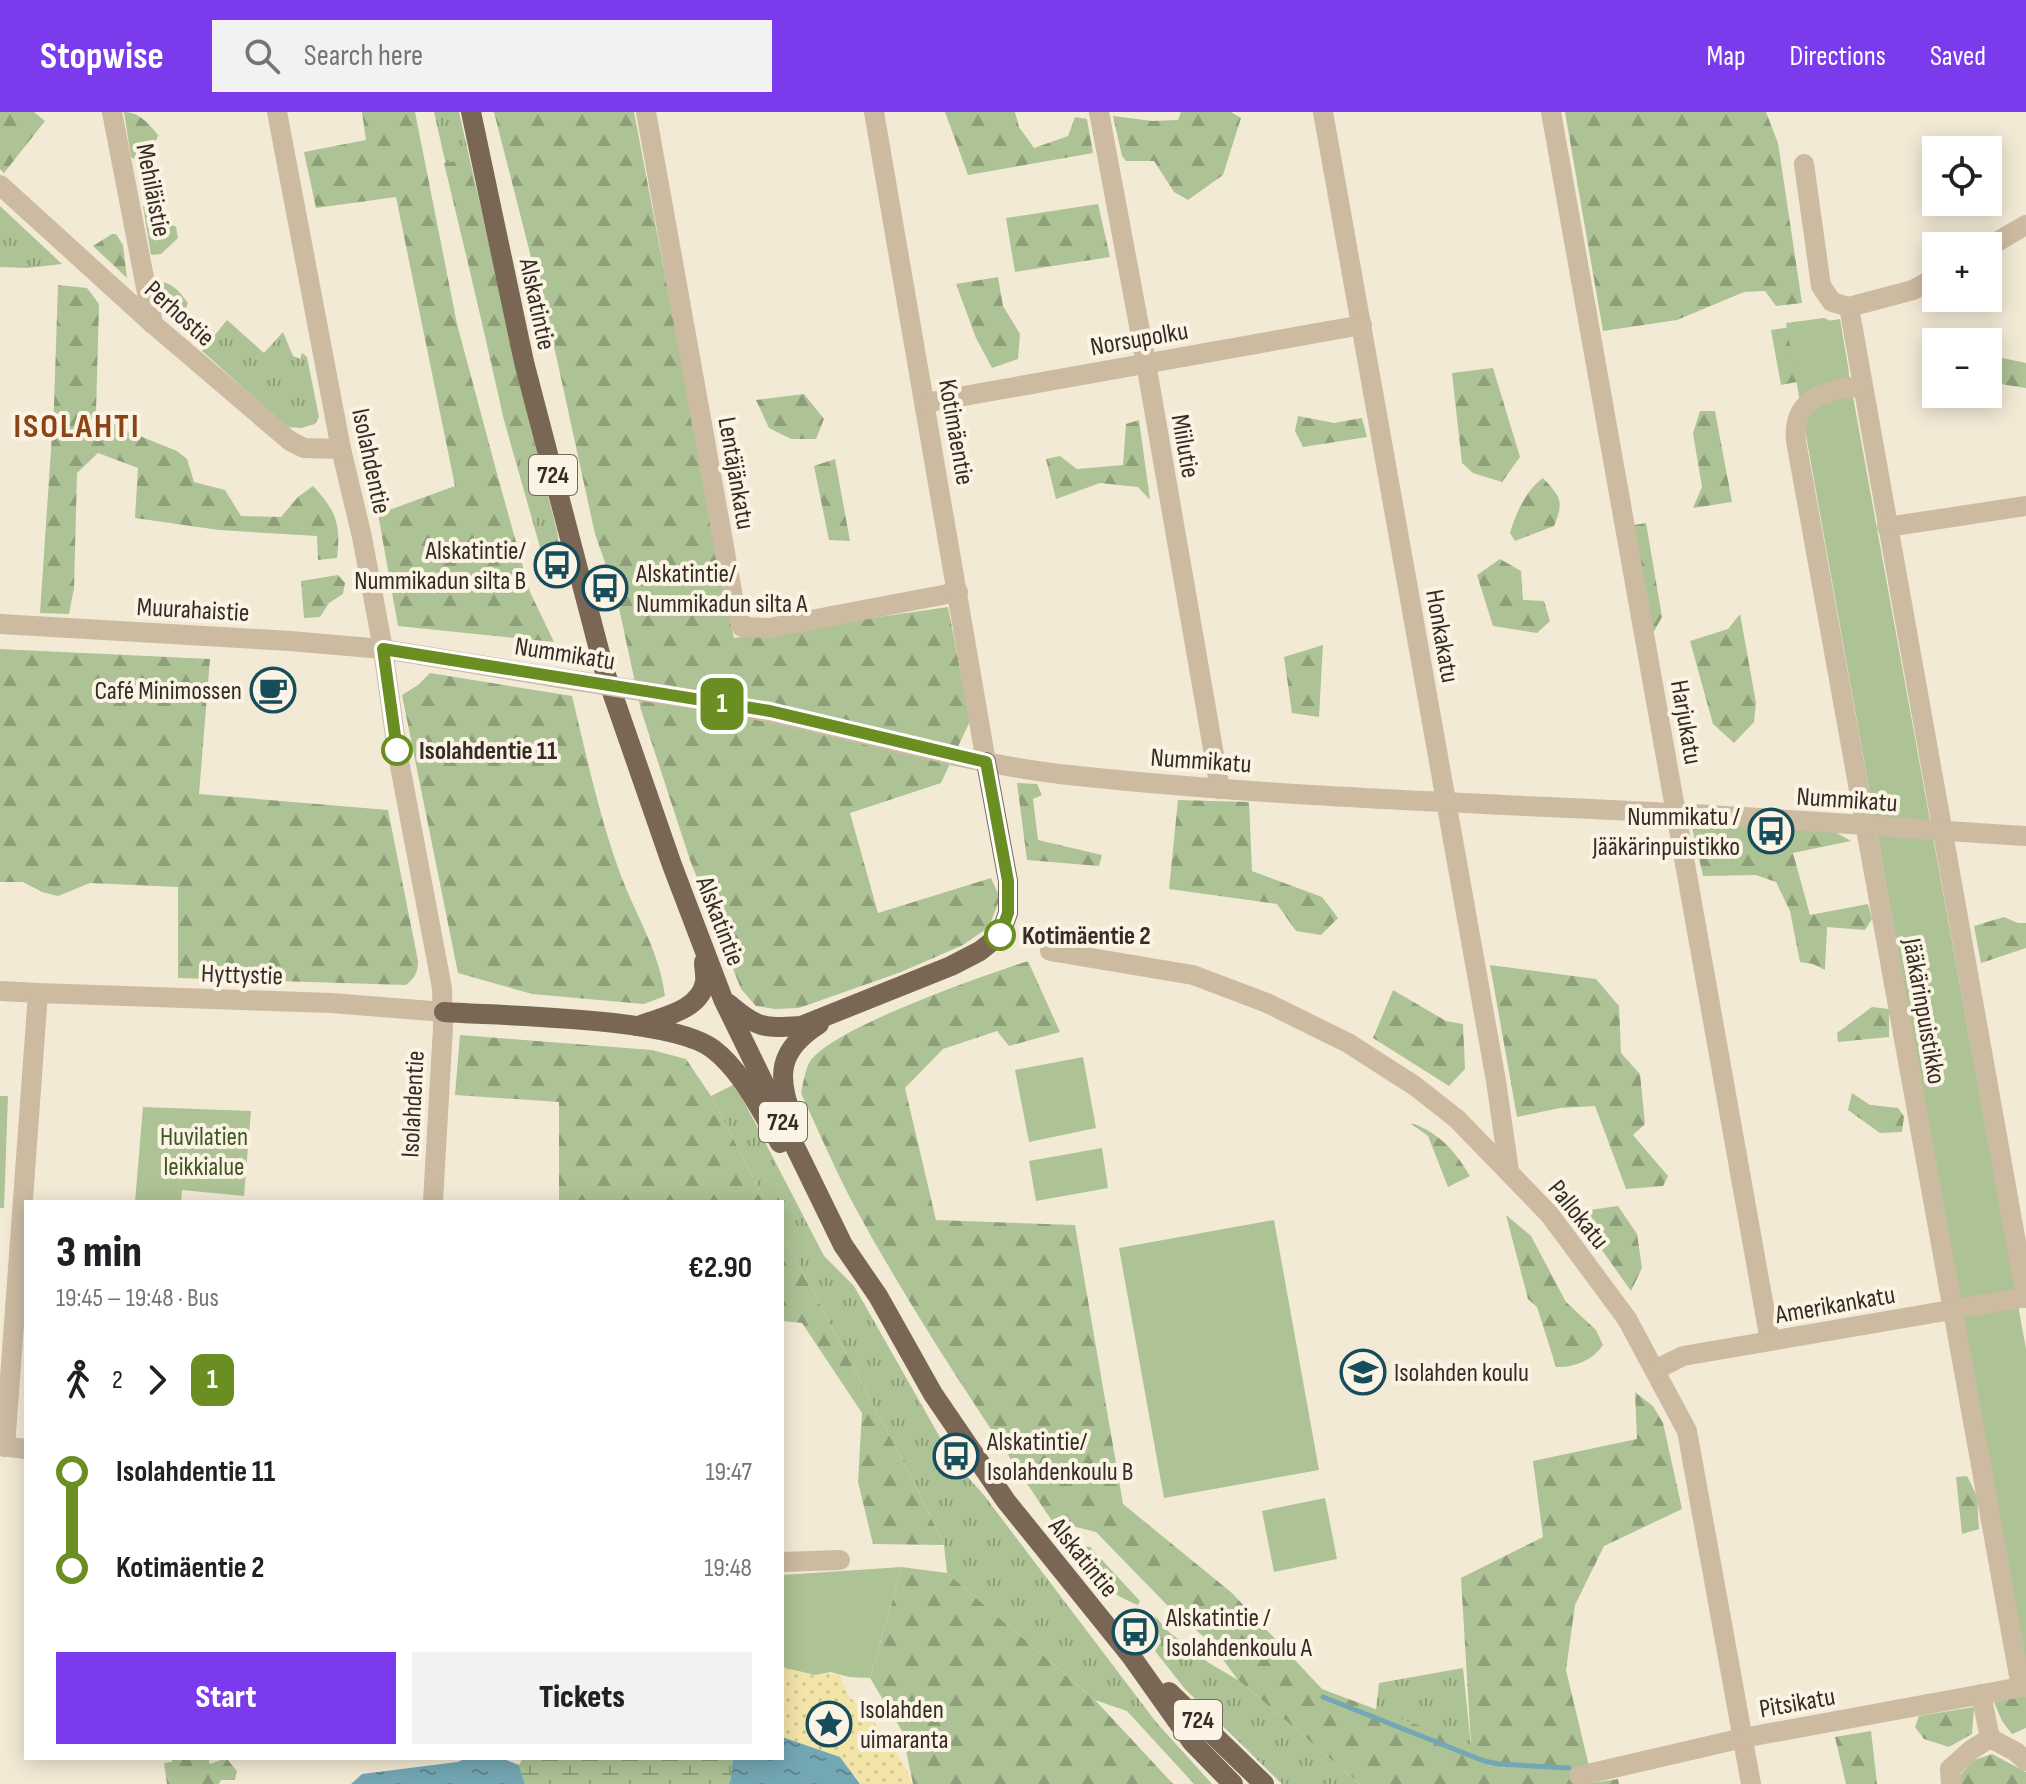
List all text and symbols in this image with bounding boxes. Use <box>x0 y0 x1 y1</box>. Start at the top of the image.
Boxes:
search box <box>212 20 772 92</box>
text: Stopwise <box>40 34 164 79</box>
icon: search <box>240 34 284 78</box>
text: Search here <box>304 38 423 74</box>
text: Map <box>1707 40 1746 73</box>
text: Directions <box>1790 40 1886 73</box>
text: Saved <box>1930 40 1986 73</box>
map controls <box>1922 136 2002 408</box>
button: locate <box>1922 136 2002 216</box>
street label: Mehiläistie <box>128 141 177 239</box>
button: + <box>1922 232 2002 312</box>
street label: Alskatintie <box>512 255 561 353</box>
street label: Perhostie <box>138 275 220 354</box>
street label: Norsupolku <box>1088 316 1190 363</box>
button: − <box>1922 328 2002 408</box>
street label: Kotimäentie <box>931 377 980 487</box>
district label: ISOLAHTI <box>14 406 140 447</box>
street label: Isolahdentie <box>344 406 397 517</box>
street label: Miilutie <box>1164 412 1205 480</box>
street label: Lentäjänkatu <box>710 415 761 532</box>
road number: 724 <box>529 455 577 495</box>
place label: Alskatintie/ Nummikadun silta B <box>354 536 526 597</box>
bus stop icon: Alskatintie/ Nummikadun silta B <box>533 541 581 589</box>
place label: Alskatintie/ Nummikadun silta A <box>635 559 808 620</box>
bus stop icon: Alskatintie/ Nummikadun silta A <box>581 564 629 612</box>
street label: Honkakatu <box>1418 587 1465 685</box>
street label: Muurahaistie <box>136 592 250 629</box>
street label: Nummikatu <box>512 631 617 678</box>
cafe icon: Café Minimossen <box>249 666 297 714</box>
place label: Café Minimossen <box>95 676 242 707</box>
line badge: 1 <box>696 678 748 730</box>
street label: Harjukatu <box>1663 678 1708 767</box>
text: 1 <box>717 687 727 720</box>
marker: Isolahdentie 11 <box>382 735 412 765</box>
place label: Isolahdentie 11 <box>419 736 557 767</box>
street label: Nummikatu <box>1149 743 1252 780</box>
street label: Nummikatu <box>1795 782 1898 819</box>
place label: Nummikatu / Jääkärinpuistikko <box>1591 802 1740 863</box>
bus stop icon: Nummikatu / Jääkärinpuistikko <box>1747 807 1795 855</box>
street label: Alskatintie <box>688 872 751 970</box>
marker: Kotimäentie 2 <box>985 920 1015 950</box>
place label: Kotimäentie 2 <box>1022 921 1151 952</box>
street label: Jääkärinpuistikko <box>1895 935 1952 1087</box>
street label: Hyttystie <box>200 959 283 992</box>
street label: Isolahdentie <box>395 1050 432 1158</box>
road number: 724 <box>759 1102 807 1142</box>
park label: Huvilatien leikkialue <box>160 1122 248 1183</box>
street label: Pallokatu <box>1541 1174 1615 1256</box>
text: 3 min <box>56 1226 142 1279</box>
text: €2.90 <box>688 1250 752 1286</box>
street label: Amerikankatu <box>1772 1280 1897 1331</box>
text: 19:45 – 19:48 · Bus <box>56 1283 219 1314</box>
school or university icon: Isolahden koulu <box>1339 1348 1387 1396</box>
icon: walk <box>56 1358 100 1402</box>
icon: forward <box>135 1358 179 1402</box>
place label: Isolahden koulu <box>1394 1358 1529 1389</box>
text: 1 <box>207 1363 218 1396</box>
text: 2 <box>112 1365 123 1396</box>
place label: Alskatintie/ Isolahdenkoulu B <box>986 1427 1133 1488</box>
bus stop icon: Alskatintie/ Isolahdenkoulu B <box>932 1432 980 1480</box>
text: Isolahdentie 11 <box>116 1454 275 1490</box>
text: 19:47 <box>705 1457 752 1488</box>
street label: Alskatintie <box>1041 1511 1124 1604</box>
text: Kotimäentie 2 <box>116 1550 264 1586</box>
text: 19:48 <box>704 1553 752 1584</box>
place label: Alskatintie / Isolahdenkoulu A <box>1165 1603 1313 1664</box>
bus stop icon: Alskatintie / Isolahdenkoulu A <box>1111 1608 1159 1656</box>
button: Start <box>56 1652 396 1744</box>
button: Tickets <box>412 1652 752 1744</box>
street label: Pitsikatu <box>1757 1682 1838 1725</box>
place label: Isolahden uimaranta <box>860 1695 949 1756</box>
place icon: Isolahden uimaranta <box>805 1700 853 1748</box>
road number: 724 <box>1174 1700 1222 1740</box>

